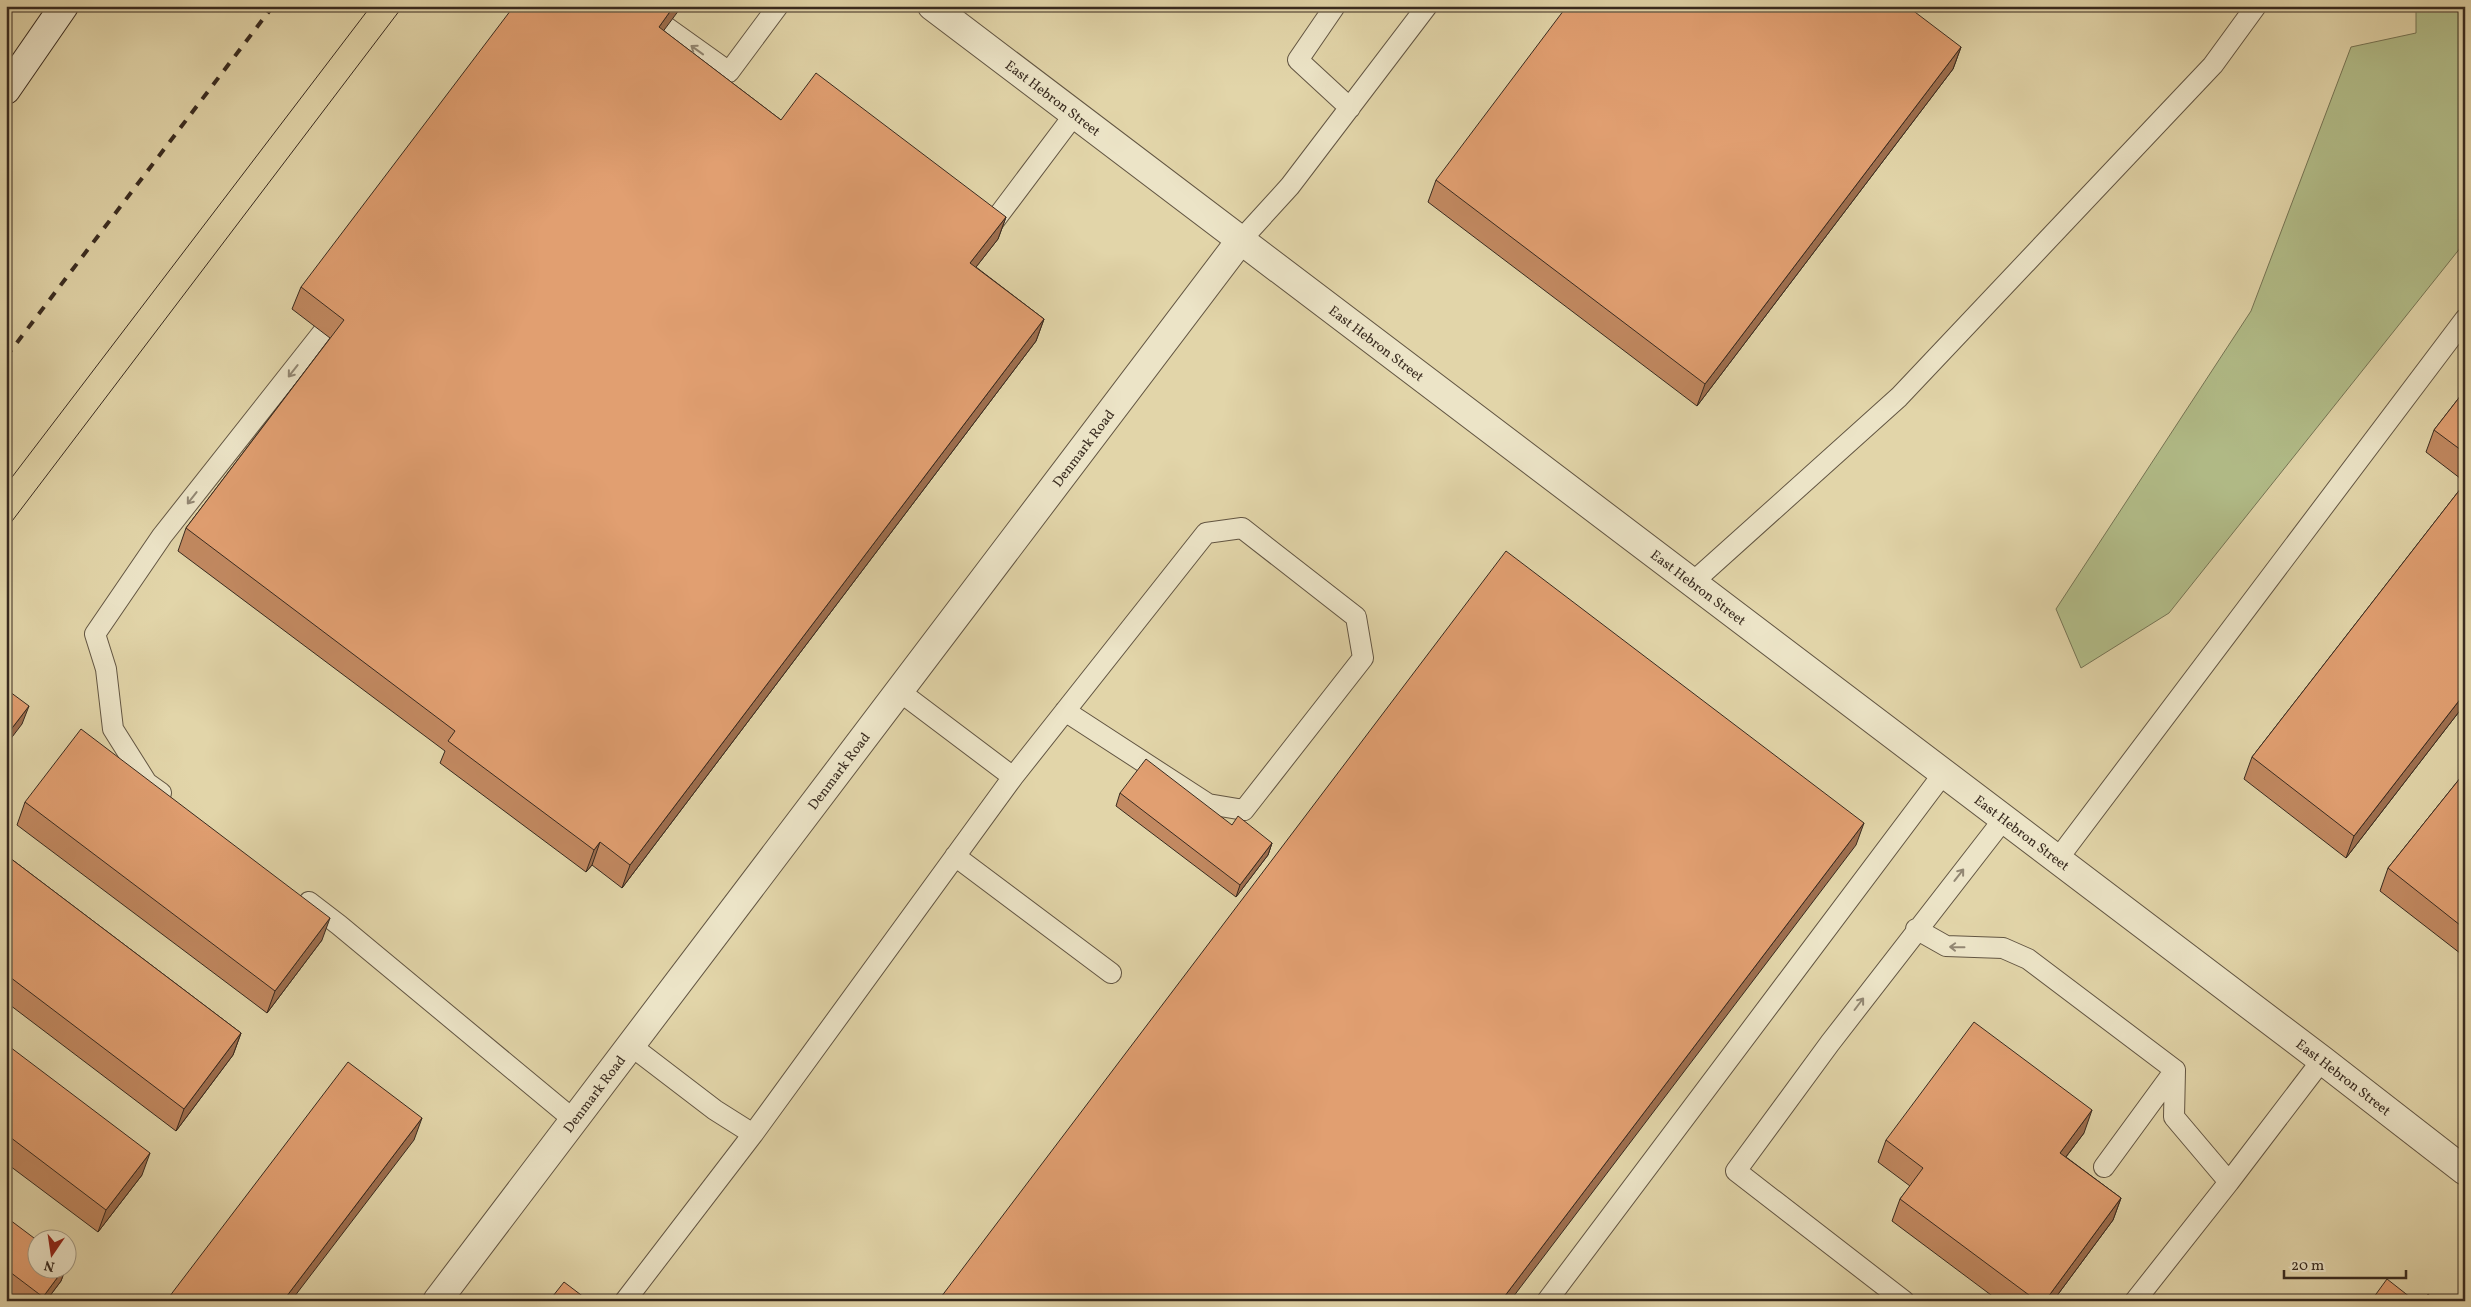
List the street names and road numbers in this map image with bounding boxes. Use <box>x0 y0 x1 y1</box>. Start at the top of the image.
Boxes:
street label: East Hebron Street <box>1001 57 1104 141</box>
street label: East Hebron Street <box>1324 302 1427 387</box>
street label: Denmark Road <box>1049 406 1120 492</box>
street label: East Hebron Street <box>1646 546 1749 631</box>
street label: Denmark Road <box>804 729 875 814</box>
street label: East Hebron Street <box>1969 791 2073 876</box>
street label: East Hebron Street <box>2291 1035 2394 1121</box>
street label: Denmark Road <box>560 1052 631 1137</box>

